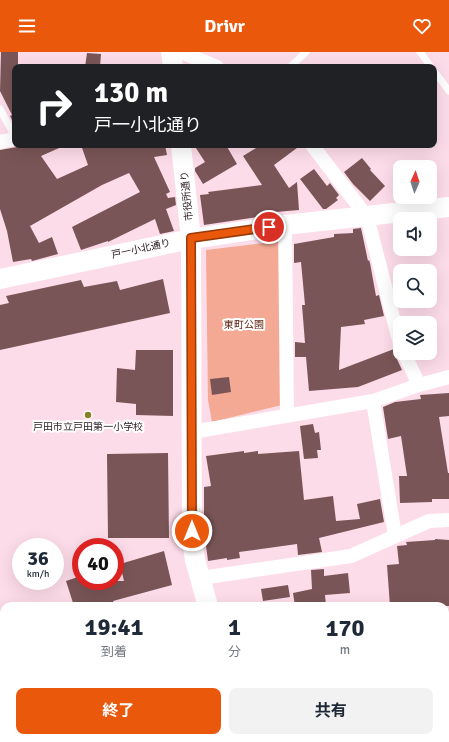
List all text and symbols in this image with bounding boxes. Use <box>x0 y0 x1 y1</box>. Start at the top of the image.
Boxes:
icon: menu <box>16 15 38 37</box>
text: Drivr <box>204 15 245 37</box>
icon: heart <box>411 15 433 37</box>
text: 130 m <box>94 76 168 110</box>
icon: right <box>28 80 80 132</box>
text: 戸一小北通り <box>94 114 202 136</box>
north arrow <box>393 160 437 204</box>
map controls <box>393 160 437 360</box>
street label: 市役所通り <box>178 171 196 221</box>
pin <box>252 210 286 244</box>
button: sound <box>393 212 437 256</box>
icon: arrive <box>258 216 280 238</box>
street label: 戸一小北通り <box>110 237 172 261</box>
button: search <box>393 264 437 308</box>
button: layers <box>393 316 437 360</box>
park label: 東町公園 <box>224 319 264 331</box>
marker: 戸田市立戸田第一小学校 <box>83 410 93 420</box>
place label: 戸田市立戸田第一小学校 <box>33 421 143 433</box>
position arrow <box>171 510 213 552</box>
speed limit sign: 40 <box>72 538 124 590</box>
text: 36 <box>27 546 49 571</box>
text: km/h <box>27 568 49 580</box>
text: 19:41 <box>85 612 143 642</box>
text: 1 <box>228 612 241 642</box>
text: 170 <box>326 613 364 643</box>
text: m <box>340 642 350 658</box>
text: 到着 <box>101 644 127 660</box>
text: 分 <box>228 644 241 660</box>
button: 終了 <box>16 688 221 734</box>
button: 共有 <box>229 688 433 734</box>

